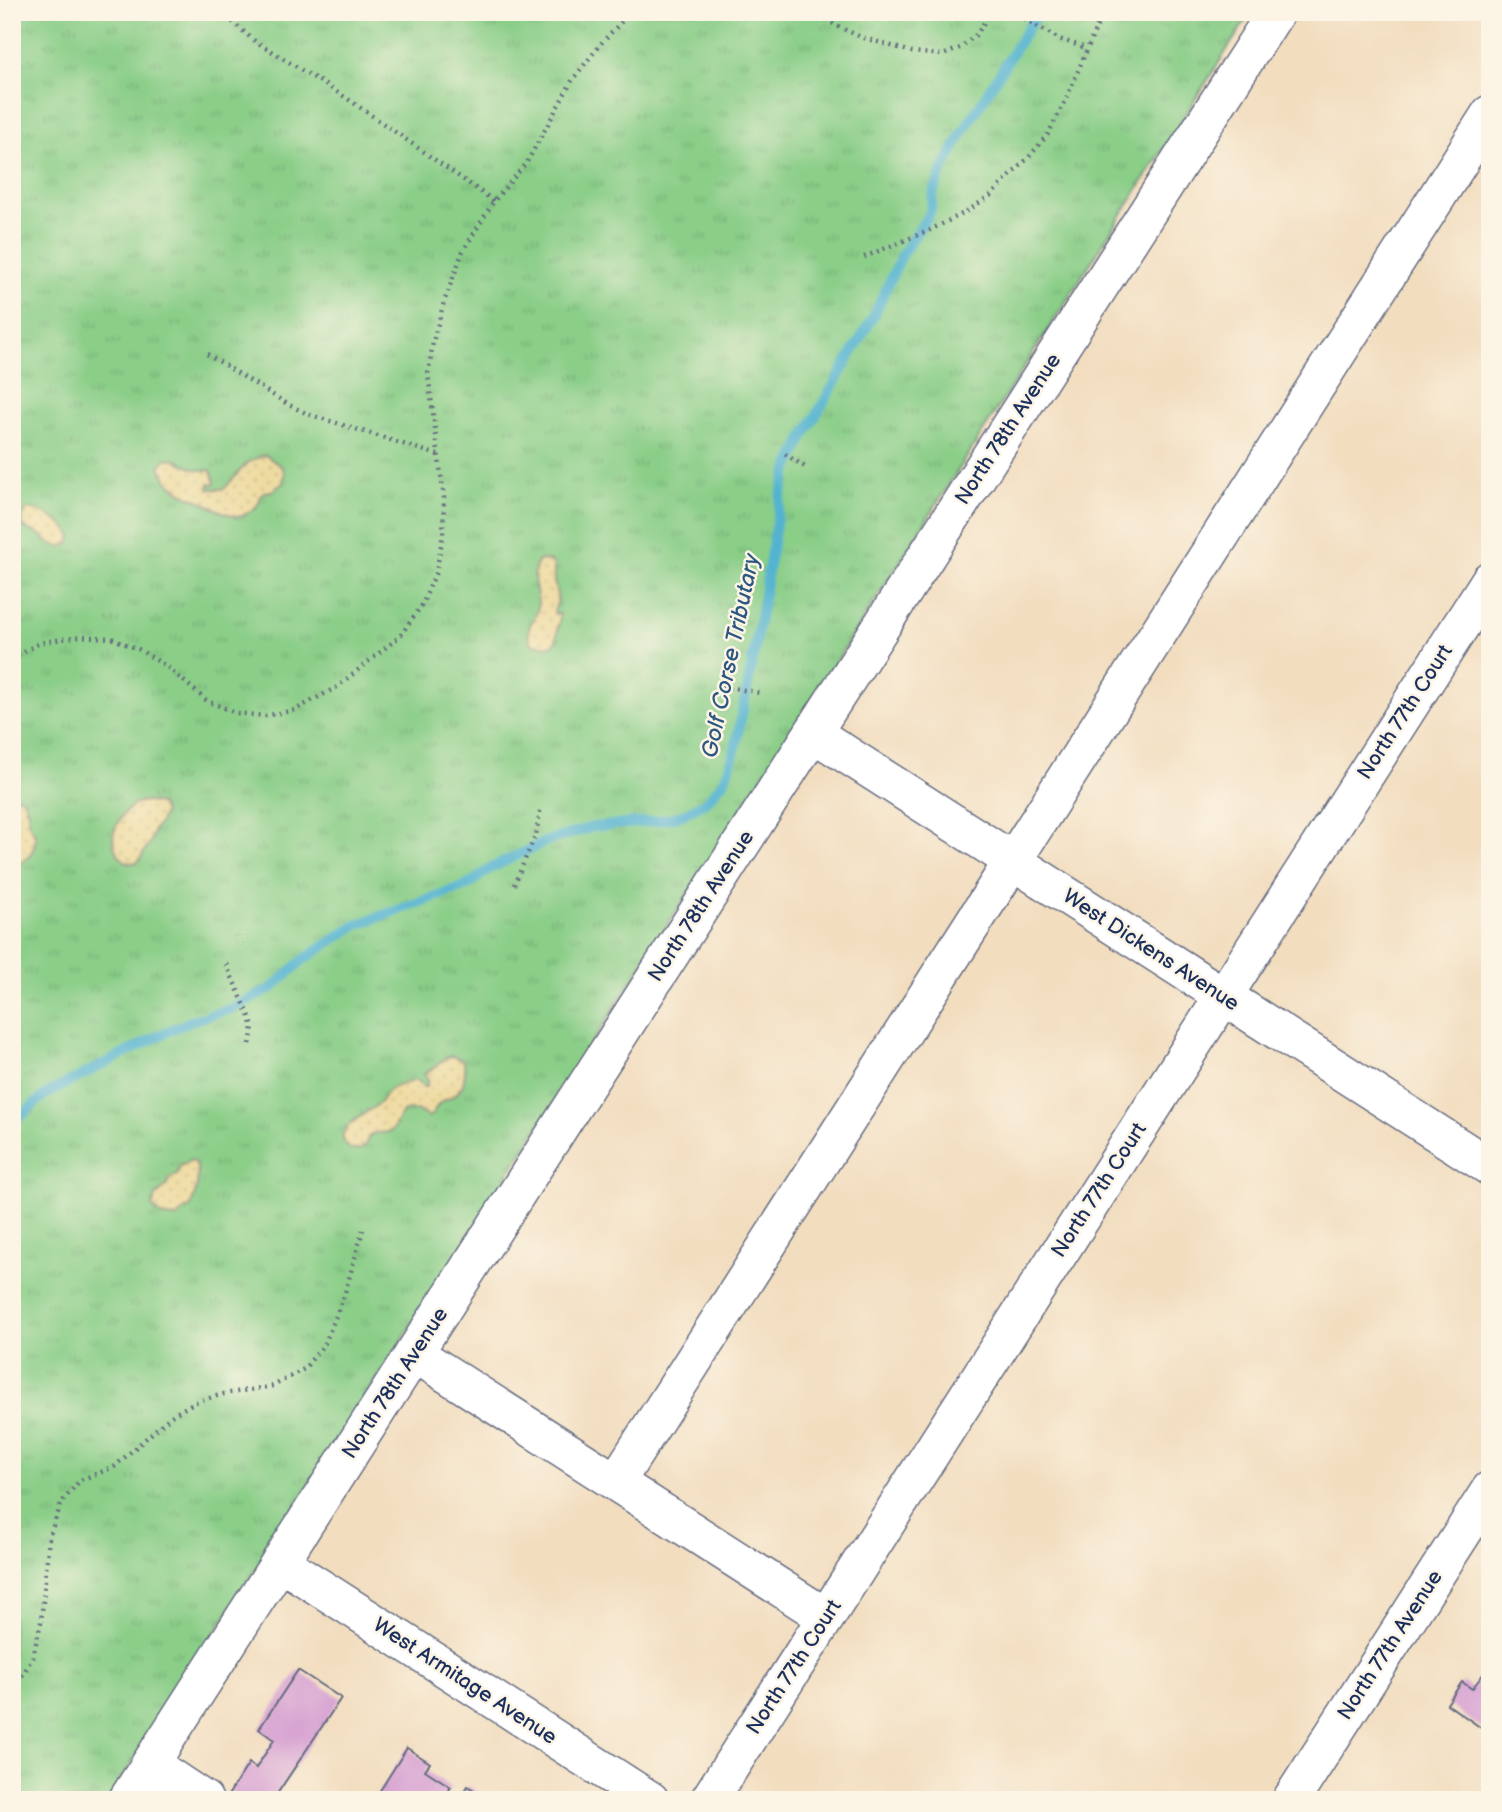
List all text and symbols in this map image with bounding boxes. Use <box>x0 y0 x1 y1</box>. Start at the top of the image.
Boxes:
street label: North 78th Avenue <box>950 349 1066 509</box>
water label: Golf Corse Tributary <box>696 551 766 761</box>
street label: North 77th Court <box>1352 639 1458 784</box>
street label: North 78th Avenue <box>643 826 759 986</box>
street label: West Dickens Avenue <box>1058 884 1244 1016</box>
street label: North 77th Court <box>1046 1117 1152 1262</box>
street label: North 78th Avenue <box>337 1303 453 1463</box>
street label: North 77th Avenue <box>1332 1565 1448 1725</box>
street label: North 77th Court <box>741 1594 847 1739</box>
street label: West Armitage Avenue <box>368 1612 562 1750</box>

